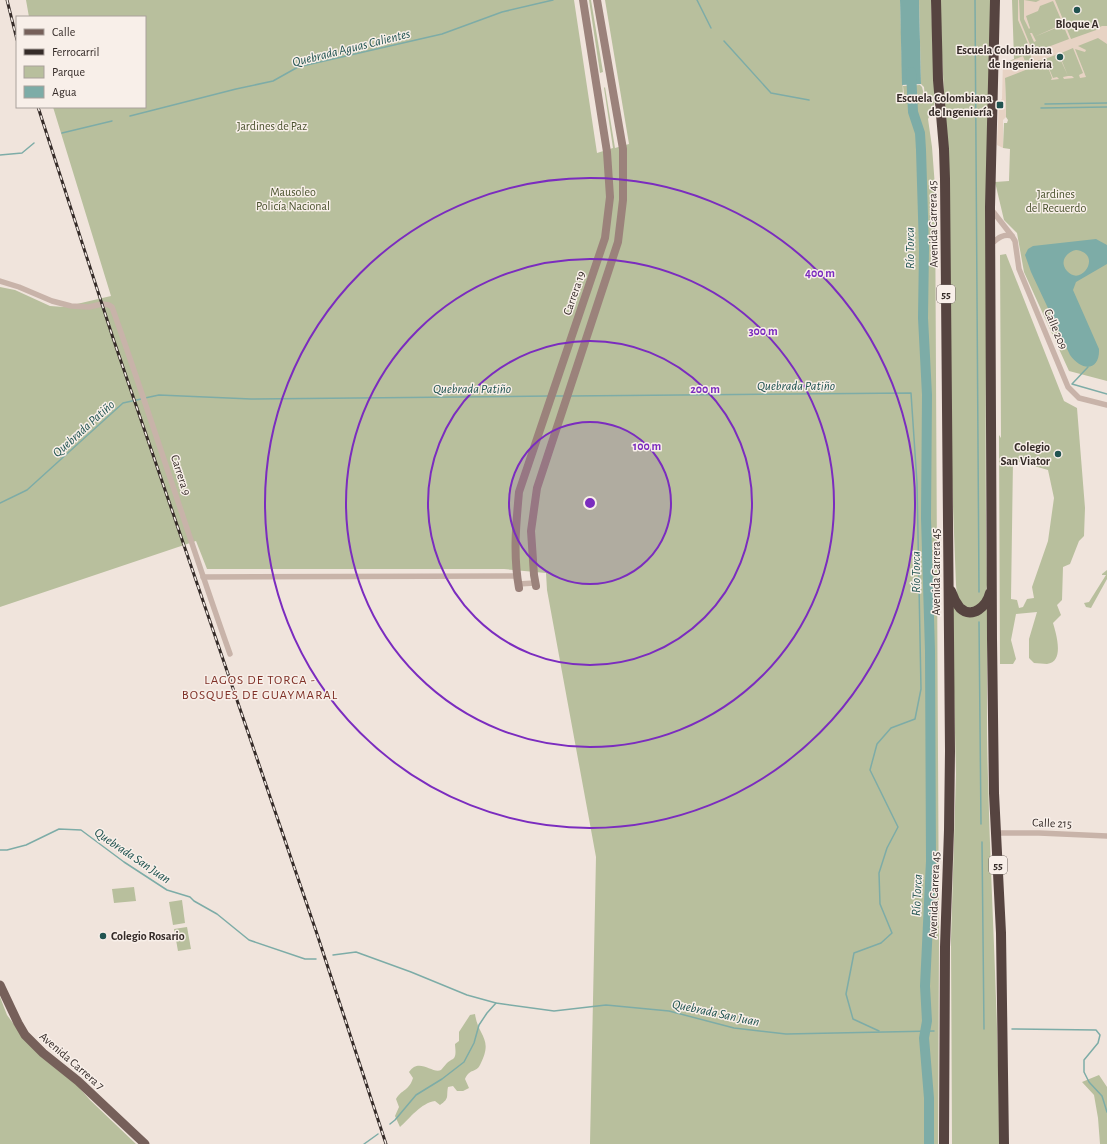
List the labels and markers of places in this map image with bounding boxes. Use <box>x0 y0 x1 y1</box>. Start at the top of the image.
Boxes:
marker: Bloque A <box>1072 5 1082 15</box>
place label: Bloque A <box>1055 18 1099 30</box>
place label: Escuela Colombiana de Ingenieria <box>956 44 1052 70</box>
marker: Escuela Colombiana de Ingenieria <box>1055 52 1065 62</box>
place label: Escuela Colombiana de Ingeniería <box>896 92 992 118</box>
marker: Escuela Colombiana de Ingeniería <box>995 100 1005 110</box>
place label: Colegio San Viator <box>1000 441 1051 467</box>
marker: Colegio San Viator <box>1053 449 1063 459</box>
centre of rings <box>583 496 597 510</box>
place label: Colegio Rosario <box>111 930 185 942</box>
marker: Colegio Rosario <box>98 931 108 941</box>

